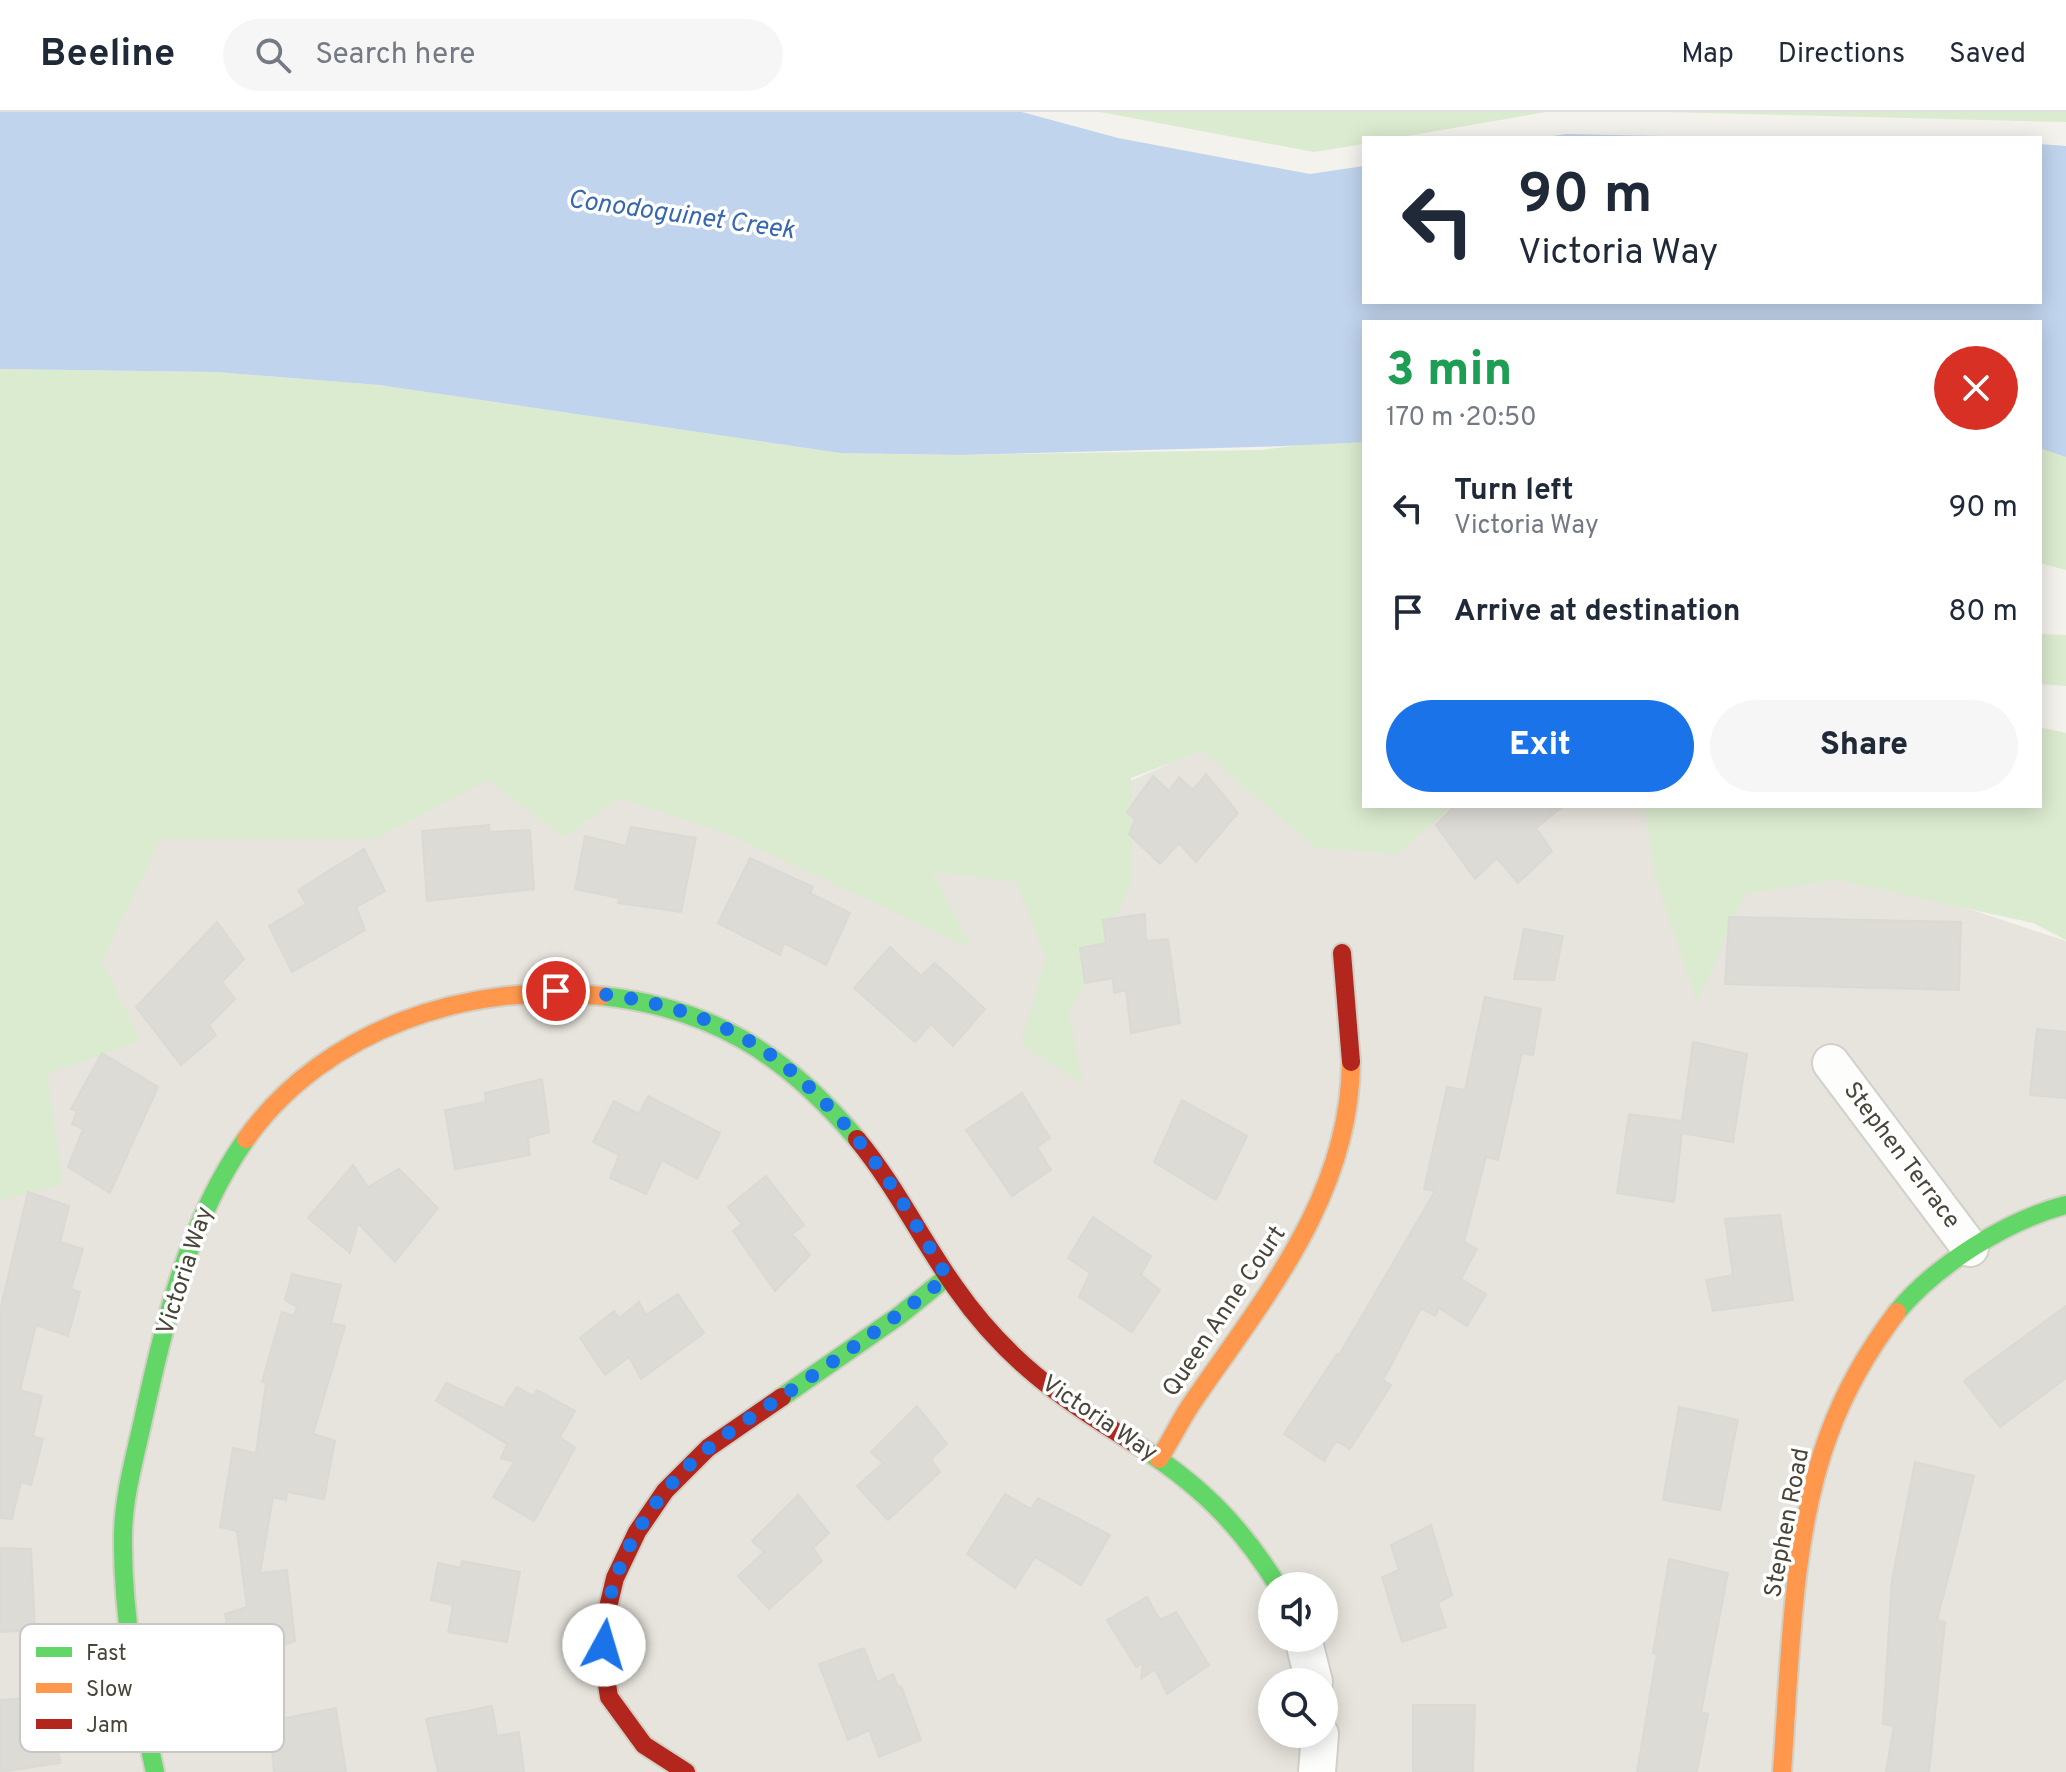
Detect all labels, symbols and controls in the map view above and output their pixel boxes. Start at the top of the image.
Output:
search box [223,19,783,91]
text: Beeline [40,31,175,80]
icon: search [251,33,295,77]
text: Search here [315,37,475,74]
text: Map [1681,37,1734,73]
text: Directions [1778,37,1905,73]
text: Saved [1949,37,2026,73]
text: 90 m [1518,162,1653,232]
icon: left [1386,168,1490,272]
water label: Conodoguinet Creek [566,184,797,248]
text: Victoria Way [1518,231,1718,277]
text: 3 min [1386,342,1512,402]
button: close [1934,346,2018,430]
text: 170 m · 20:50 [1386,402,1537,435]
text: Turn left [1454,473,1574,510]
icon: left [1386,486,1430,530]
text: 90 m [1949,490,2018,527]
text: Victoria Way [1454,510,1599,543]
icon: arrive [1386,590,1430,634]
text: Arrive at destination [1454,594,1740,631]
text: 80 m [1948,594,2018,631]
button: Exit [1386,700,1694,792]
button: Share [1710,700,2018,792]
pin [522,957,590,1025]
icon: arrive [534,969,578,1013]
street label: Stephen Terrace [1836,1077,1966,1235]
street label: Victoria Way [151,1203,221,1339]
street label: Queen Anne Court [1157,1221,1293,1403]
street label: Victoria Way [1035,1369,1163,1469]
street label: Stephen Road [1759,1446,1817,1600]
map controls [1258,1572,1338,1748]
button: sound [1258,1572,1338,1652]
position arrow [562,1603,646,1687]
legend [20,1624,284,1752]
text: Fast [86,1641,127,1668]
button: search [1258,1668,1338,1748]
text: Slow [86,1677,133,1704]
text: Jam [86,1713,129,1740]

